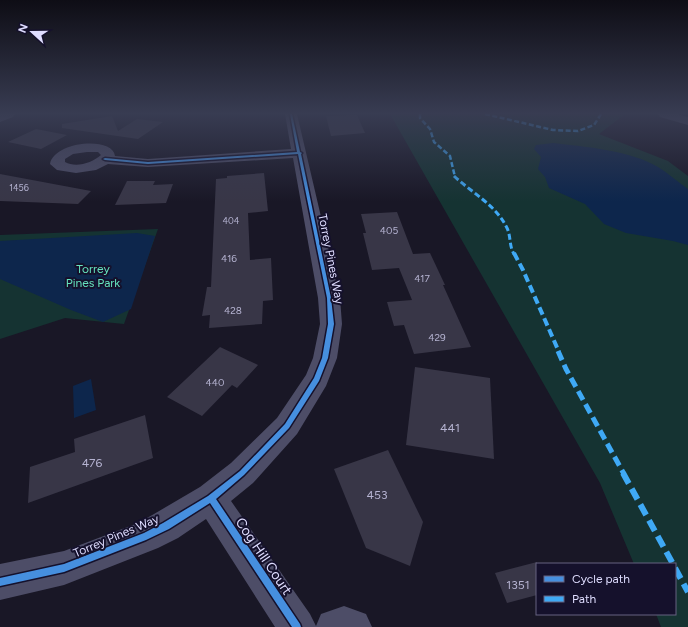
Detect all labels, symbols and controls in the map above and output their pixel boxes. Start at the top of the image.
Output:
north arrow [12,12,52,52]
text: N [16,22,31,35]
house number: 1456 [9,182,29,193]
street label: Torrey Pines Way [315,213,347,306]
house number: 404 [223,215,240,226]
house number: 405 [380,224,398,237]
house number: 416 [221,252,237,265]
park label: Torrey Pines Park [66,262,120,290]
house number: 417 [414,272,430,285]
house number: 428 [224,304,242,317]
house number: 429 [428,331,446,344]
house number: 440 [206,376,224,389]
house number: 441 [440,421,460,435]
house number: 476 [82,456,103,470]
house number: 453 [367,488,387,502]
street label: Torrey Pines Way [71,511,161,560]
street label: Cog Hill Court [232,514,296,598]
legend [536,563,676,615]
text: Cycle path [572,572,630,586]
house number: 1351 [506,578,530,592]
text: Path [572,592,596,606]

